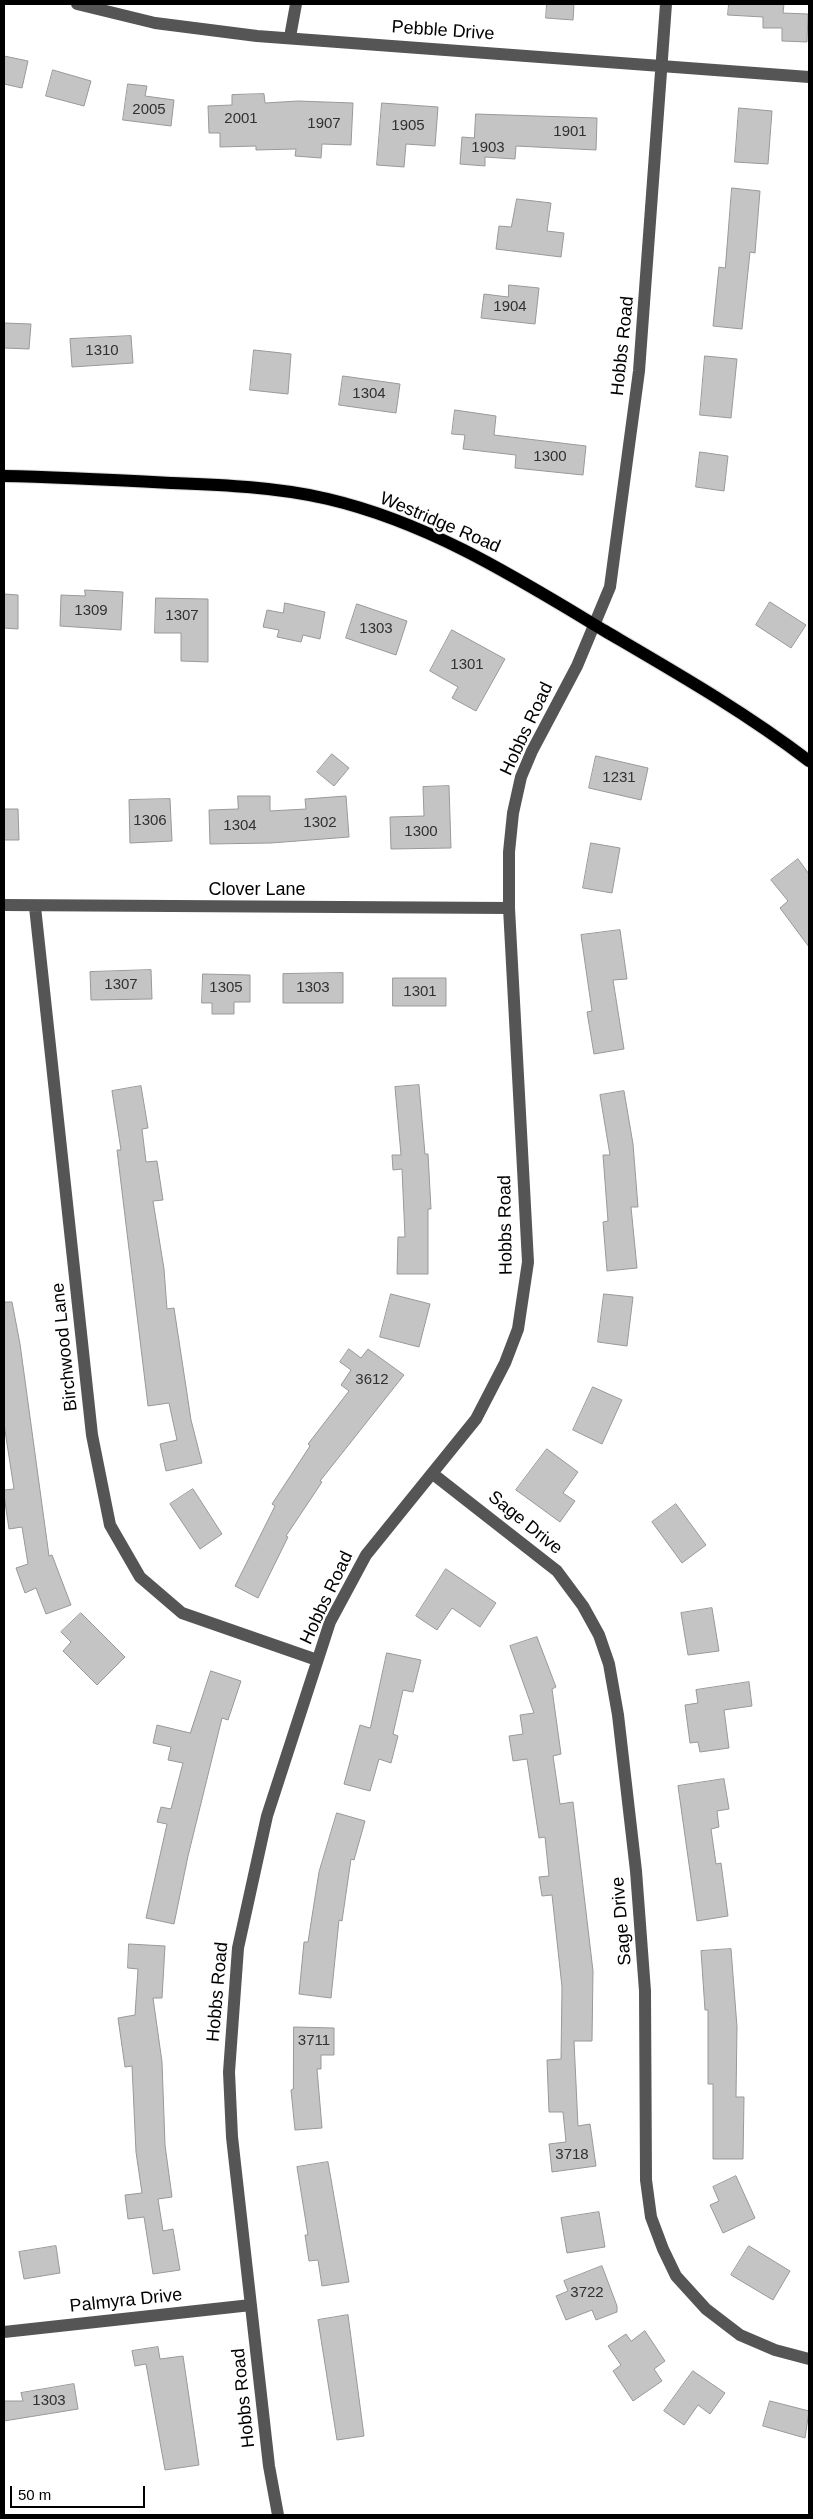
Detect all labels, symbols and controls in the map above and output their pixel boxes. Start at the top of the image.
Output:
street label: Pebble Drive [391,17,495,45]
house number: 2005 [132,101,166,119]
house number: 2001 [224,110,258,128]
house number: 1907 [307,115,341,133]
house number: 1905 [391,117,425,135]
house number: 1901 [553,123,587,141]
house number: 1903 [471,139,505,157]
street label: Hobbs Road [607,295,639,397]
house number: 1904 [493,298,527,316]
house number: 1310 [85,342,119,360]
house number: 1304 [352,385,386,403]
house number: 1300 [533,448,567,466]
street label: Westridge Road [377,488,503,558]
house number: 1309 [74,602,108,620]
house number: 1307 [165,607,199,625]
house number: 1303 [359,620,393,638]
house number: 1301 [450,656,484,674]
street label: Hobbs Road [496,679,558,779]
house number: 1231 [602,769,636,787]
house number: 1306 [133,812,167,830]
house number: 1302 [303,814,337,832]
house number: 1304 [223,817,257,835]
house number: 1300 [404,823,438,841]
street label: Clover Lane [208,879,306,901]
house number: 1307 [104,976,138,994]
house number: 1305 [209,979,243,997]
house number: 1303 [296,979,330,997]
house number: 1301 [403,983,437,1001]
street label: Hobbs Road [494,1175,518,1275]
street label: Birchwood Lane [48,1282,82,1412]
house number: 3612 [355,1371,389,1389]
street label: Sage Drive [484,1487,566,1559]
street label: Hobbs Road [296,1548,358,1648]
street label: Sage Drive [607,1876,637,1966]
street label: Hobbs Road [203,1941,233,2043]
house number: 3711 [298,2032,330,2050]
house number: 3718 [555,2146,589,2164]
street label: Palmyra Drive [69,2284,183,2318]
house number: 3722 [570,2284,604,2302]
street label: Hobbs Road [228,2347,260,2449]
house number: 1303 [32,2392,66,2410]
scale bar [12,2476,148,2508]
text: 50 m [18,2486,51,2503]

